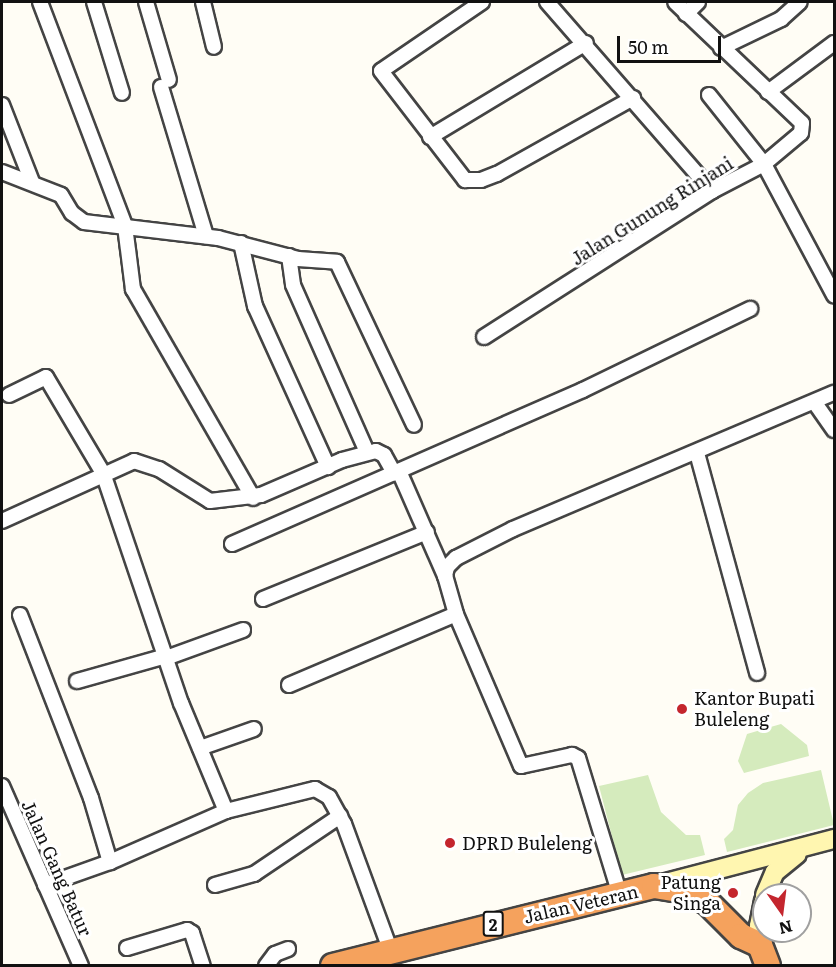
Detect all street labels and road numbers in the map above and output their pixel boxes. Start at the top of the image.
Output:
street label: Jalan Gunung Rinjani [567,152,737,270]
street label: Jalan Gang Batur [17,797,97,939]
street label: Jalan Veteran [522,880,640,928]
road number: 2 [482,911,504,937]

